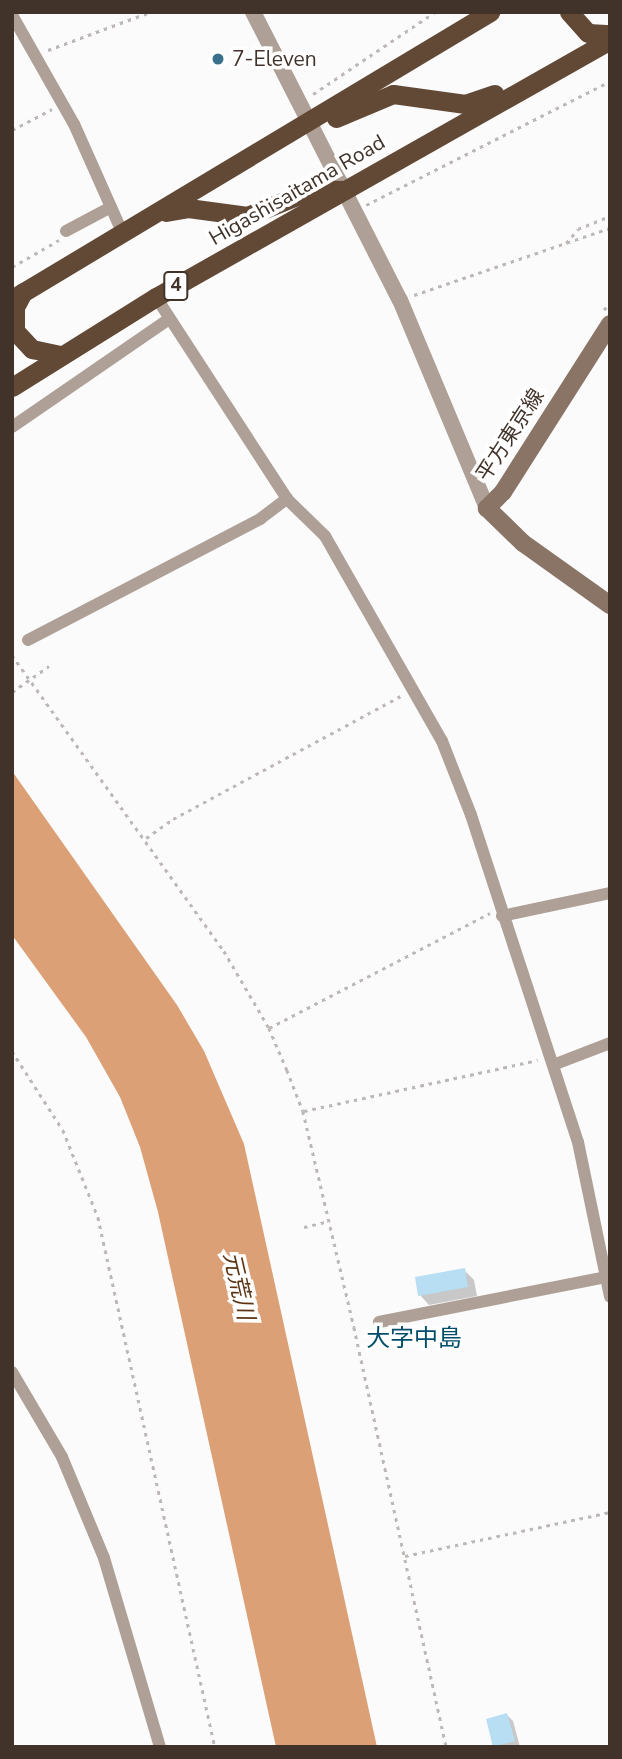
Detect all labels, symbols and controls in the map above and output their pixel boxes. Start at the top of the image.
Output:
place label: 7-Eleven [232,46,317,72]
marker: 7-Eleven [210,51,226,67]
street label: Higashisaitama Road [204,129,390,251]
road number: 4 [162,270,190,302]
street label: 平方東京線 [471,384,549,486]
water label: 元荒川 [217,1249,259,1323]
district label: 大字中島 [366,1325,462,1353]

